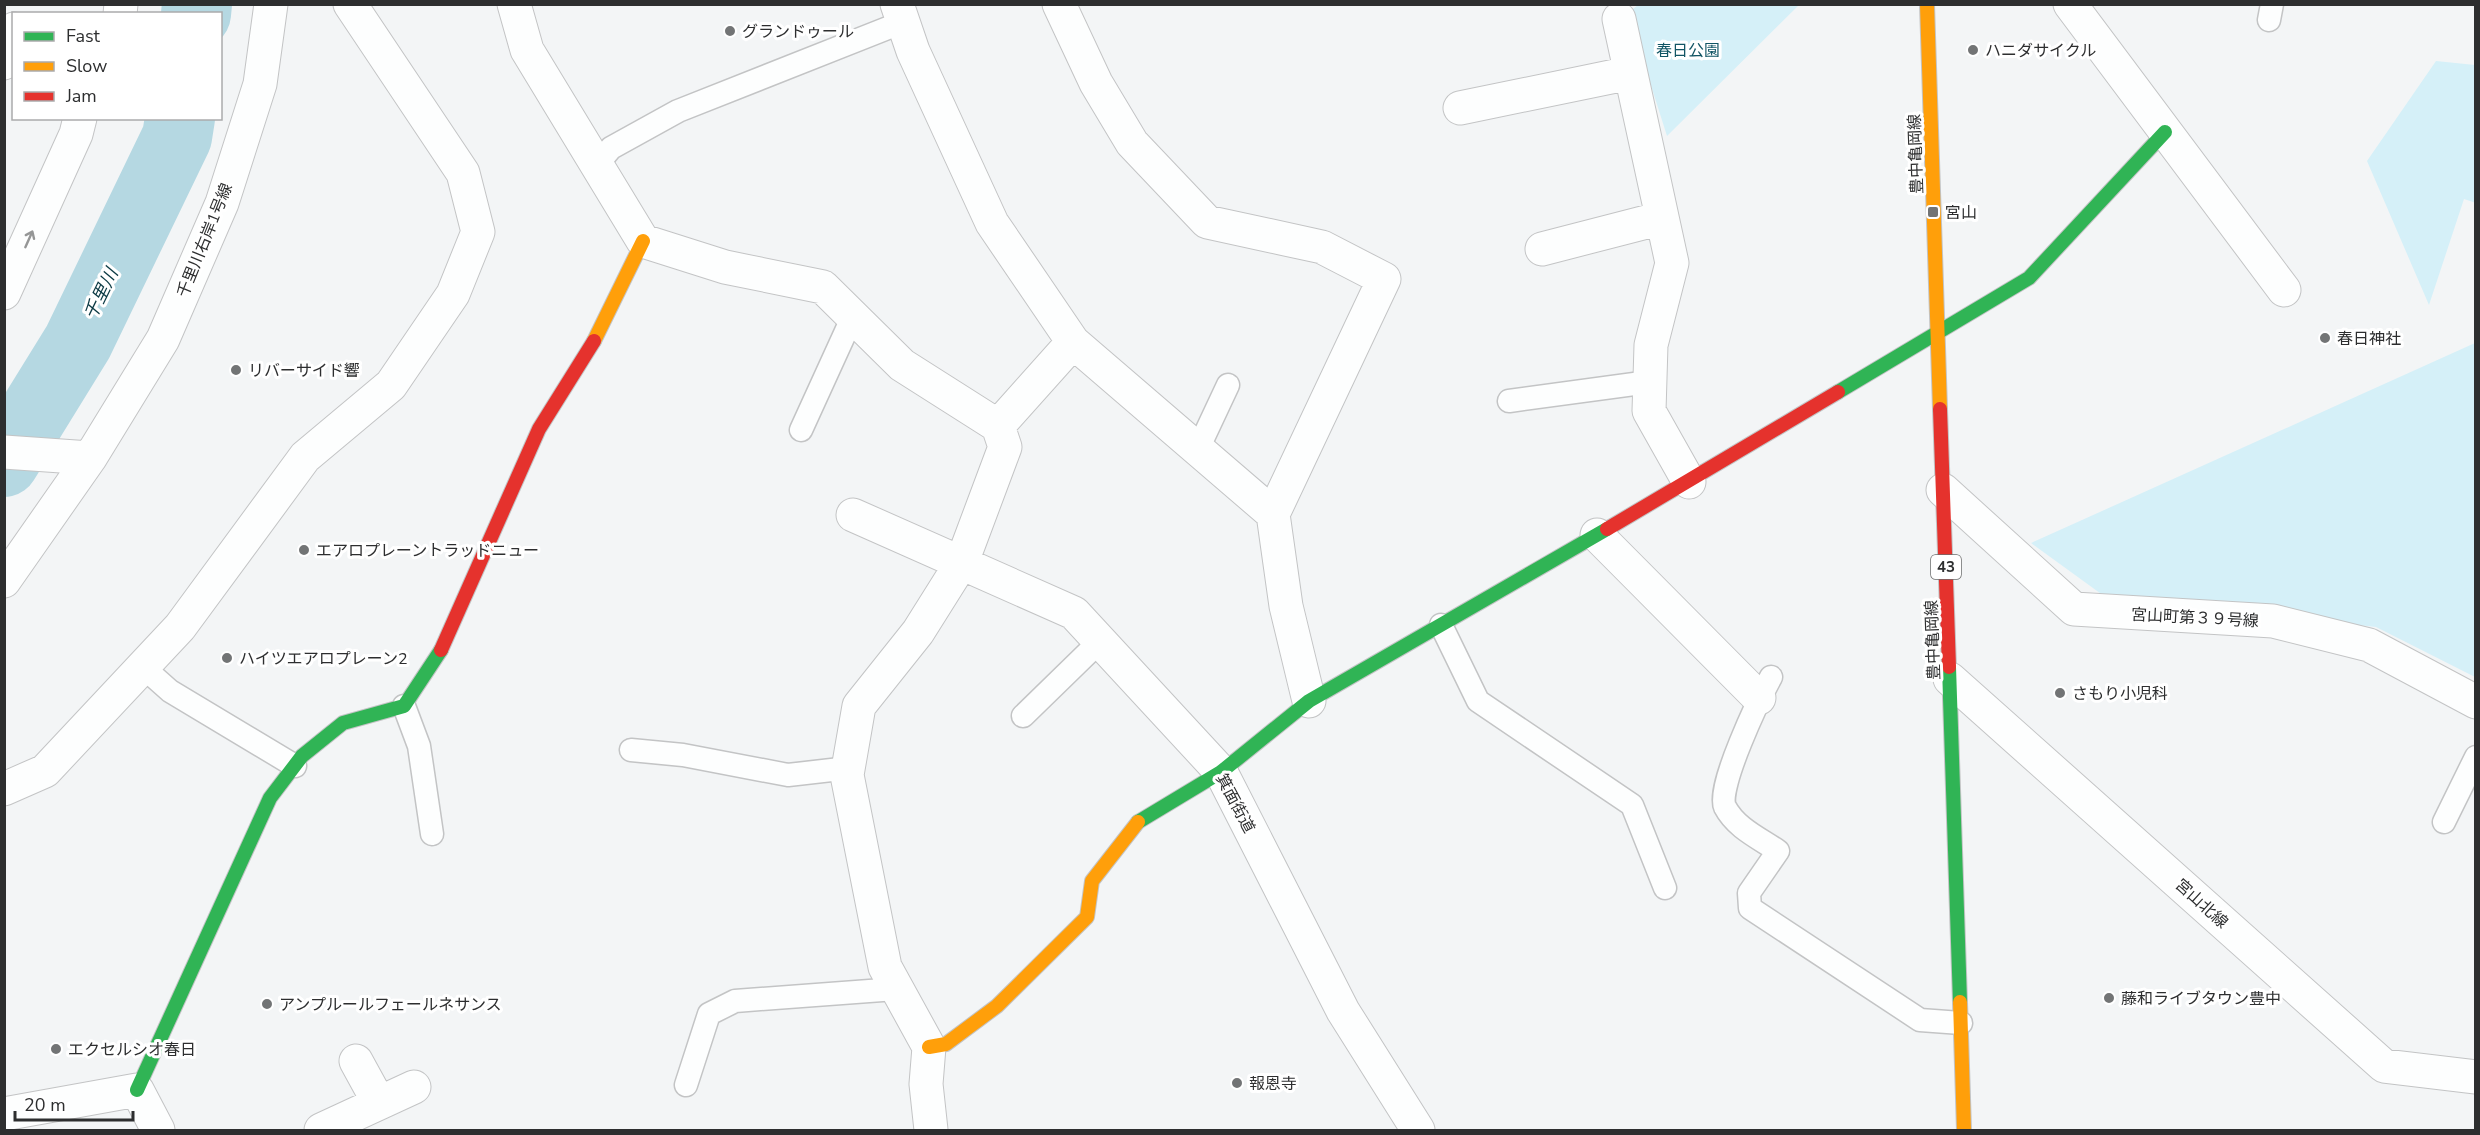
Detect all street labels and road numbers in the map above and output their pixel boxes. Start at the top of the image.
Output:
street label: 豊中亀岡線 [1904,114,1928,194]
street label: 千里川右岸1号線 [172,180,238,301]
road number: 43 [1931,555,1961,579]
street label: 豊中亀岡線 [1921,600,1945,680]
street label: 宮山町第３９号線 [2130,604,2259,632]
street label: 箕面街道 [1210,770,1260,837]
street label: 宮山北線 [2170,874,2232,933]

